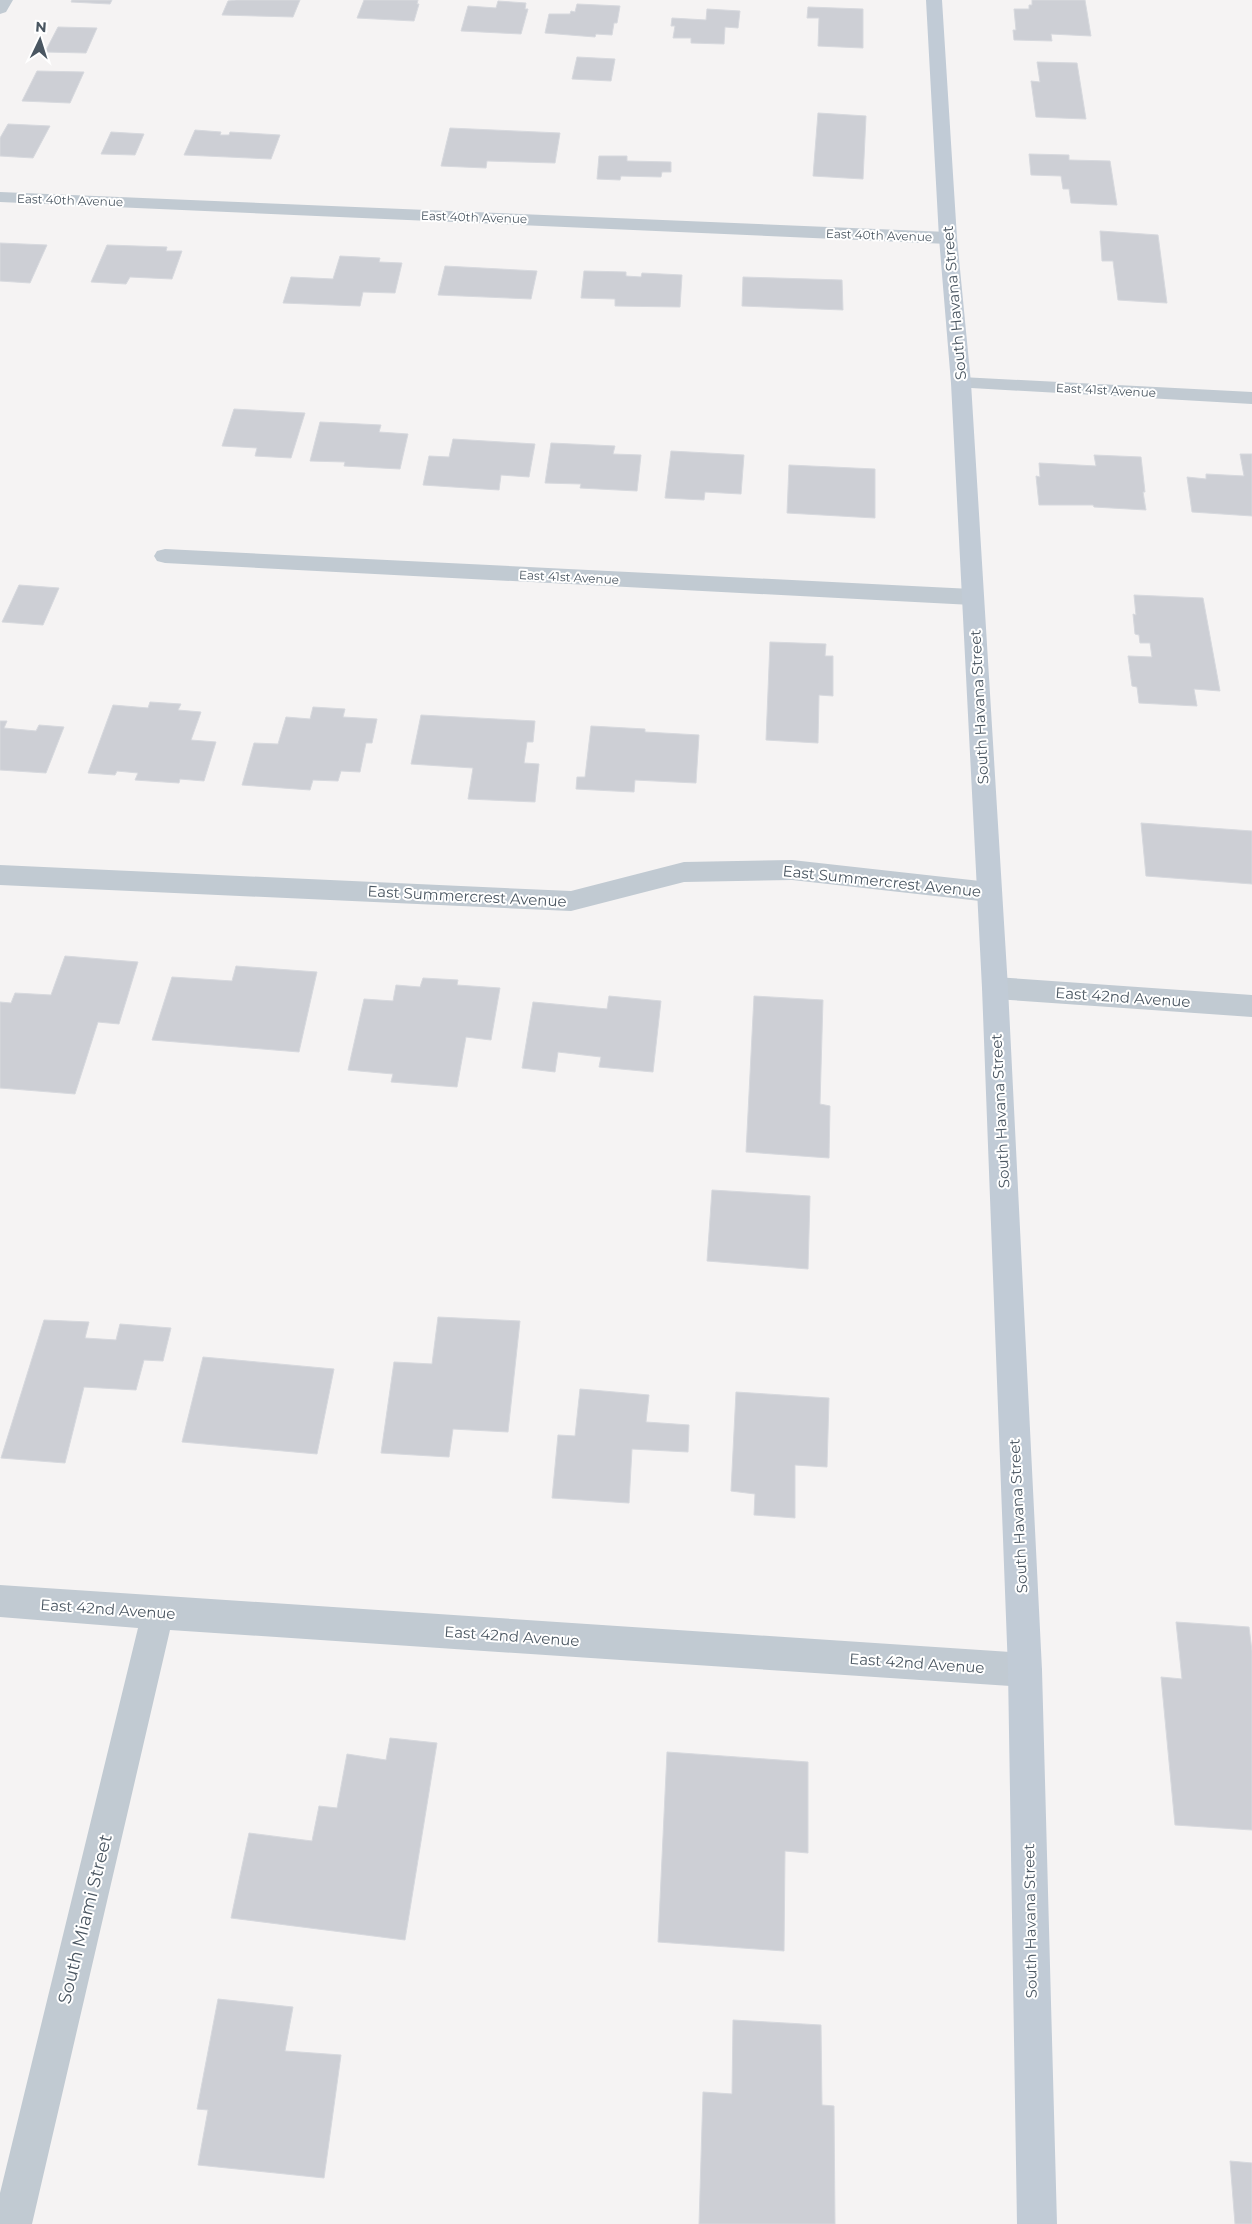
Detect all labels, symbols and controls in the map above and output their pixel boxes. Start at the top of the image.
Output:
north arrow [15,15,65,65]
text: N [35,18,47,36]
street label: East 40th Avenue [17,191,123,209]
street label: East 40th Avenue [421,208,527,226]
street label: South Havana Street [938,225,970,381]
street label: East 40th Avenue [826,226,932,244]
street label: East 41st Avenue [1056,380,1156,400]
street label: East 41st Avenue [519,567,619,587]
street label: South Havana Street [965,629,993,785]
street label: East Summercrest Avenue [782,861,982,901]
street label: East Summercrest Avenue [367,881,567,911]
street label: East 42nd Avenue [1055,983,1191,1011]
street label: South Havana Street [986,1033,1014,1189]
street label: South Havana Street [1004,1438,1032,1594]
street label: East 42nd Avenue [40,1595,176,1623]
street label: East 42nd Avenue [444,1622,580,1650]
street label: East 42nd Avenue [849,1649,985,1677]
street label: South Miami Street [53,1832,117,2006]
street label: South Havana Street [1019,1843,1041,1999]

